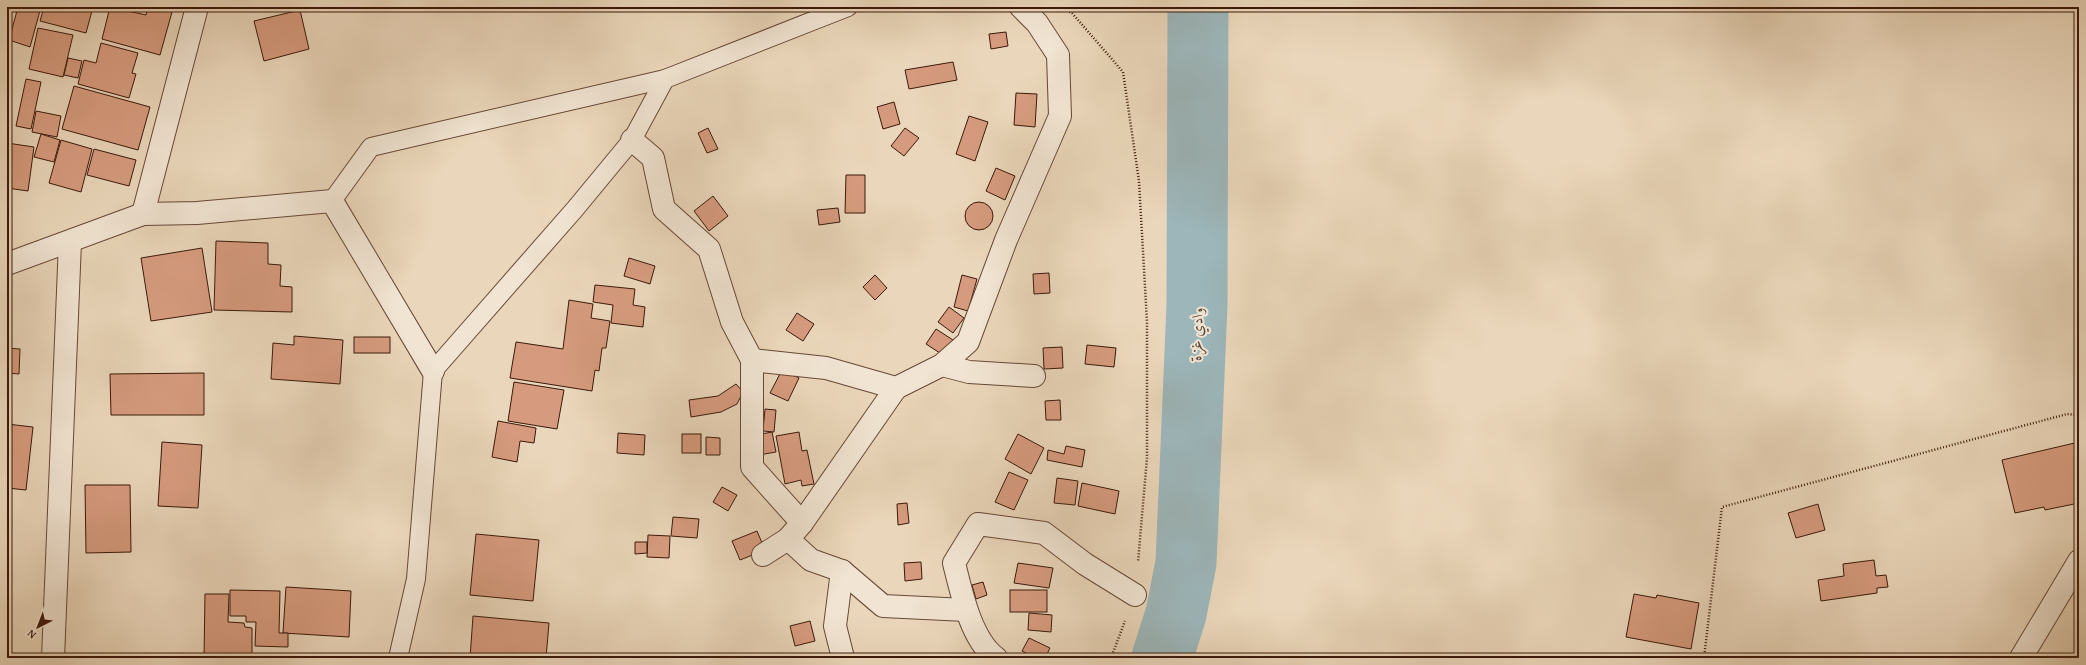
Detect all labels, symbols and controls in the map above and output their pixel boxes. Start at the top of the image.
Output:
water label: وادي غزة [1183,307,1210,362]
north arrow [18,607,58,647]
text: N [23,626,39,643]

